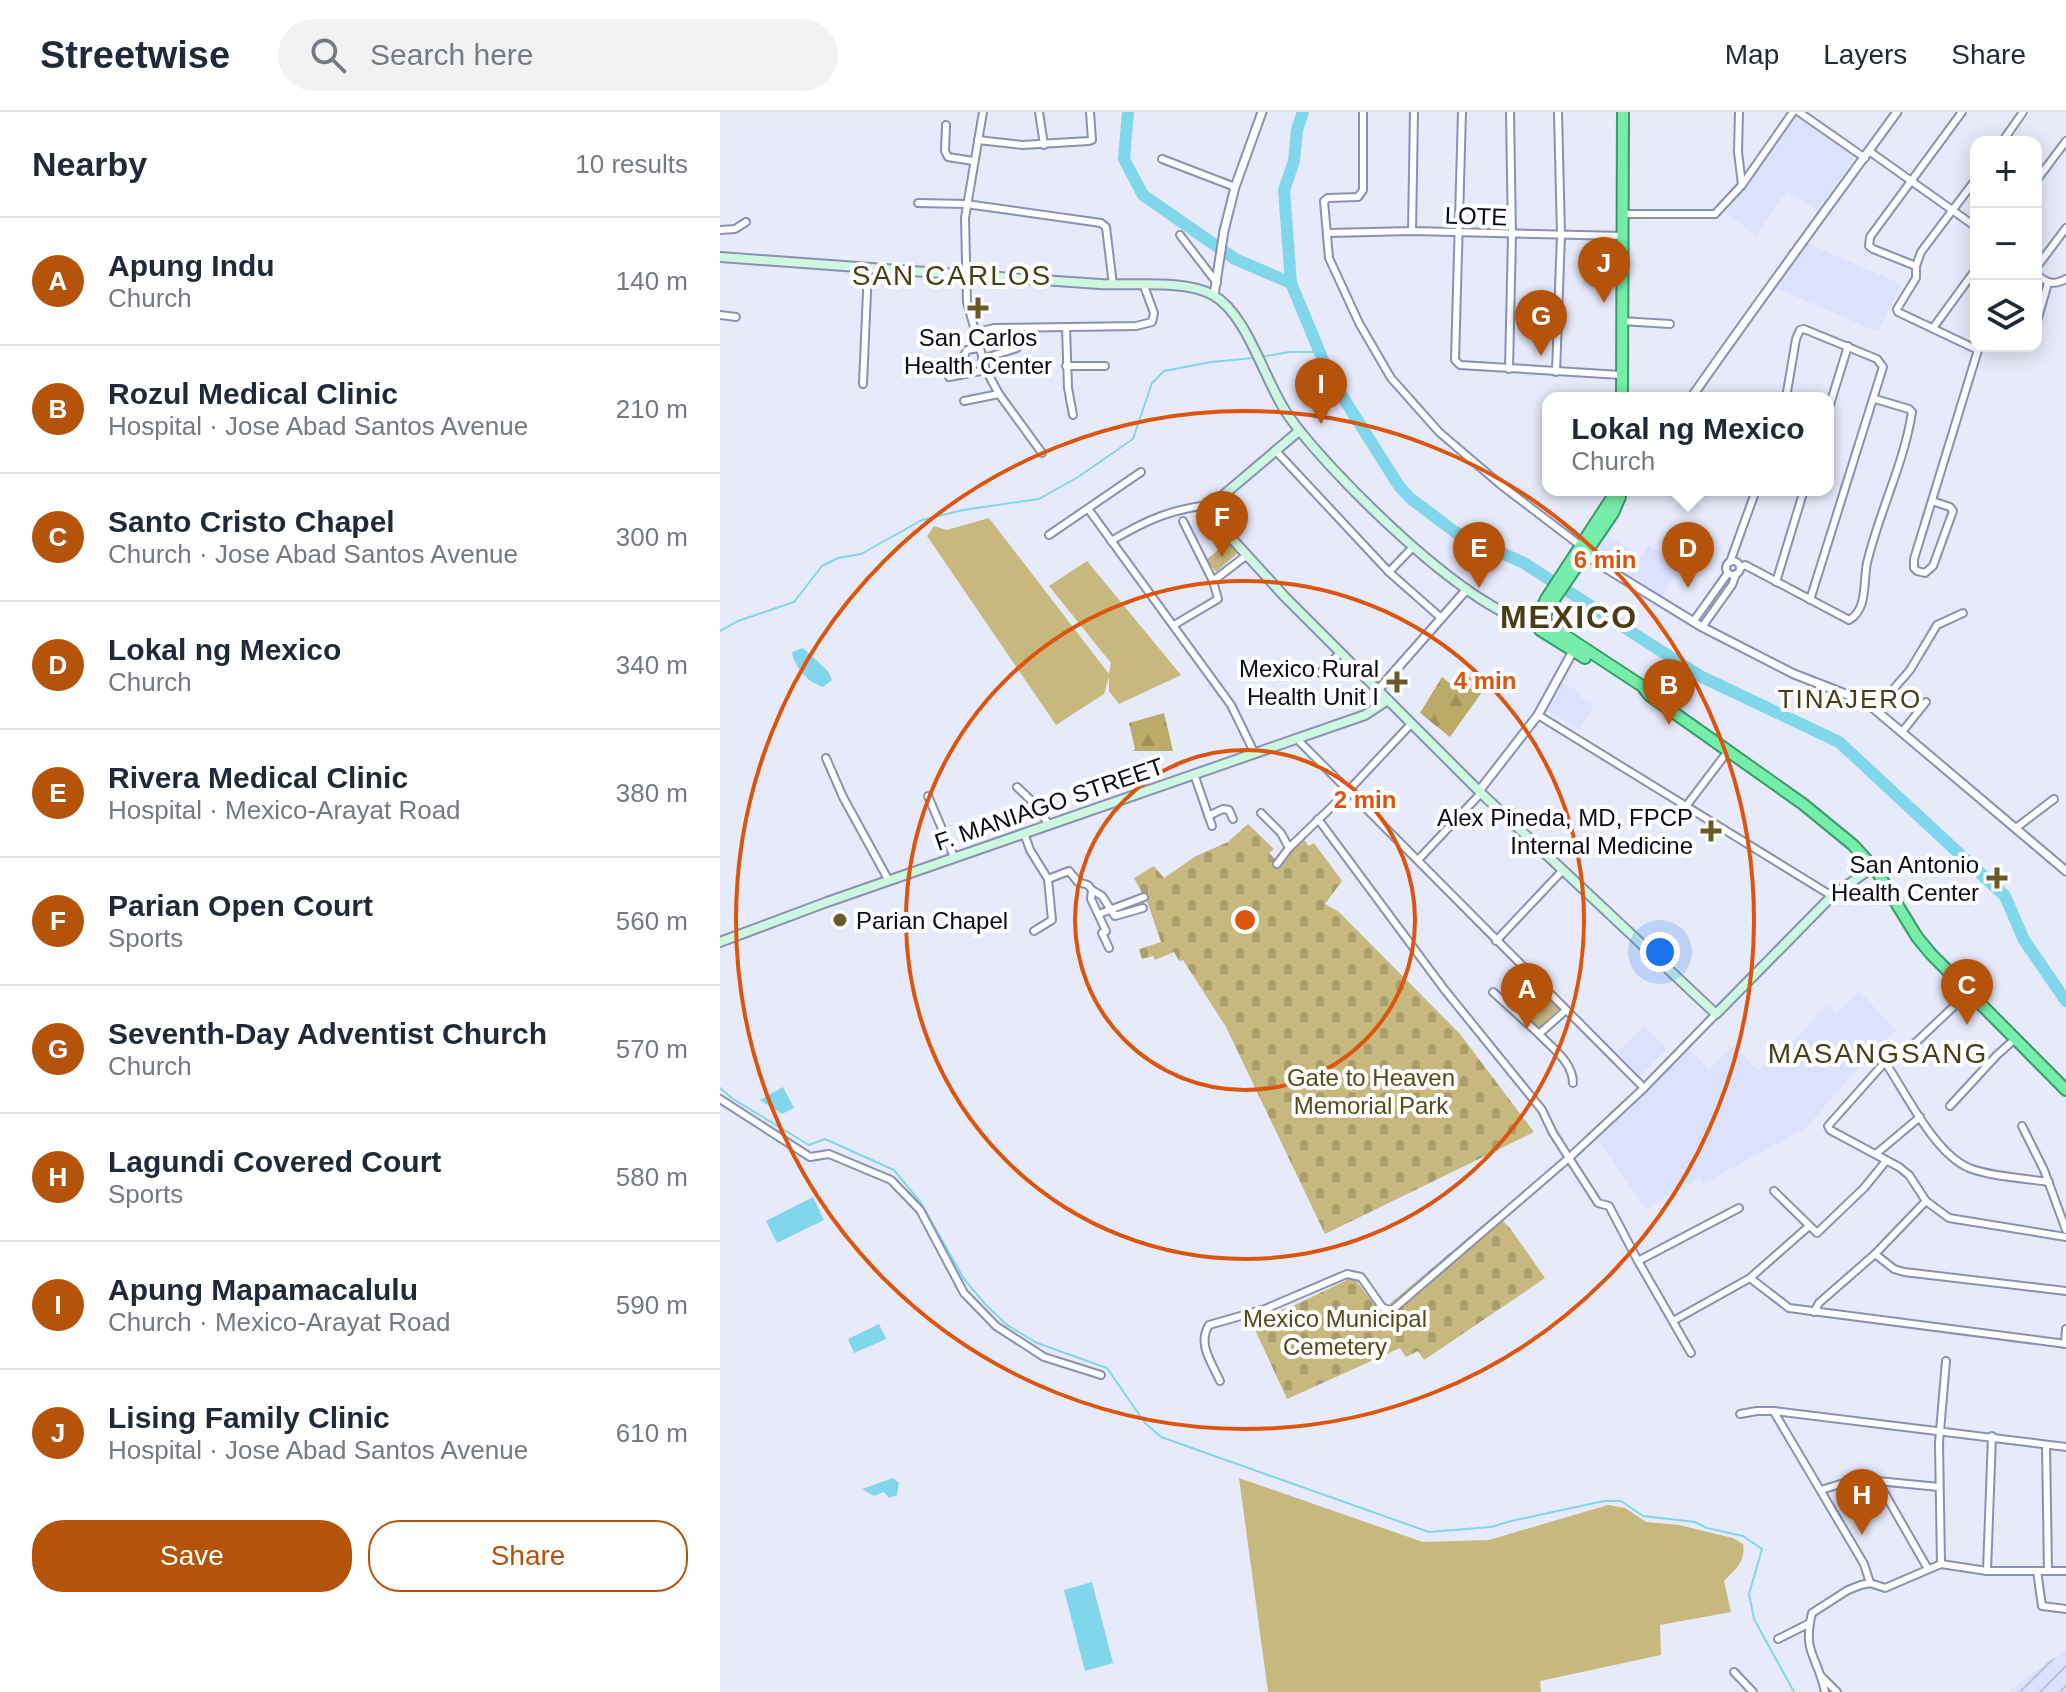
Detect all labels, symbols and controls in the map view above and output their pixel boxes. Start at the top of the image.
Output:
search box [278,19,838,91]
icon: search [306,33,350,77]
text: Streetwise [40,34,230,76]
text: Search here [370,38,534,71]
text: Map [1725,39,1779,70]
text: Layers [1823,39,1907,70]
text: Share [1951,39,2026,70]
map controls [1970,136,2042,352]
button: + [1970,136,2042,208]
text: Nearby [32,145,147,183]
text: 10 results [575,149,688,179]
street label: LOTE [1444,201,1508,231]
button: − [1970,208,2042,280]
pin: J [1578,237,1630,303]
text: Apung Indu [108,249,275,282]
district label: SAN CARLOS [852,260,1052,291]
text: A [49,266,67,296]
text: 140 m [616,266,688,296]
button: layers [1970,280,2042,352]
text: Church [108,283,192,313]
pin: G [1515,290,1567,356]
marker: San Carlos Health Center [967,297,989,319]
place label: San Carlos Health Center [904,324,1052,379]
pin: I [1295,358,1347,424]
text: Rozul Medical Clinic [108,377,398,410]
popup [1542,392,1834,496]
text: B [49,394,67,424]
text: 210 m [616,394,688,424]
text: Hospital · Jose Abad Santos Avenue [108,411,528,441]
text: Lokal ng Mexico [1571,412,1805,445]
text: Church [1571,446,1655,476]
pin: F [1196,491,1248,557]
text: Santo Cristo Chapel [108,505,395,538]
text: C [49,522,67,552]
text: 300 m [616,522,688,552]
pin: E [1453,522,1505,588]
pin: D [1662,522,1714,588]
text: Church · Jose Abad Santos Avenue [108,539,518,569]
text: 6 min [1574,546,1636,573]
district label: MEXICO [1500,599,1638,635]
text: Lokal ng Mexico [108,633,341,666]
text: D [49,650,67,680]
text: 340 m [616,650,688,680]
place label: Mexico Rural Health Unit I [1239,655,1379,710]
pin: B [1643,659,1695,725]
text: Church [108,667,192,697]
text: 4 min [1454,667,1516,694]
marker: Mexico Rural Health Unit I [1386,671,1408,693]
district label: TINAJERO [1778,684,1922,714]
street label: F. MANIAGO STREET [931,752,1167,856]
text: Rivera Medical Clinic [108,761,408,794]
text: E [49,778,67,808]
text: 380 m [616,778,688,808]
text: 2 min [1334,786,1396,813]
text: Hospital · Mexico-Arayat Road [108,795,461,825]
place label: Alex Pineda, MD, FPCP Internal Medicine [1437,804,1693,859]
marker: Alex Pineda, MD, FPCP Internal Medicine [1700,820,1722,842]
place label: San Antonio Health Center [1831,851,1979,906]
marker: San Antonio Health Center [1986,867,2008,889]
text: Parian Open Court [108,889,373,922]
text: F [50,906,66,936]
text: 560 m [616,906,688,936]
centre of rings [1231,906,1259,934]
place label: Parian Chapel [856,907,1008,934]
marker: Parian Chapel [831,911,849,929]
text: Sports [108,923,183,953]
your location [1640,932,1680,972]
pin: C [1941,959,1993,1025]
pin: A [1501,963,1553,1029]
text: Seventh-Day Adventist Church [108,1017,547,1050]
text: G [48,1034,68,1064]
text: 570 m [616,1034,688,1064]
district label: MASANGSANG [1768,1038,1988,1069]
text: Church [108,1051,192,1081]
park label: Gate to Heaven Memorial Park [1287,1064,1455,1119]
text: Lagundi Covered Court [108,1145,441,1178]
text: H [49,1162,67,1192]
text: 580 m [616,1162,688,1192]
text: Sports [108,1179,183,1209]
text: Apung Mapamacalulu [108,1273,418,1306]
text: I [54,1290,62,1320]
text: 590 m [616,1290,688,1320]
park label: Mexico Municipal Cemetery [1243,1305,1427,1360]
text: Church · Mexico-Arayat Road [108,1307,450,1337]
text: Lising Family Clinic [108,1401,390,1434]
text: J [51,1418,65,1448]
text: 610 m [616,1418,688,1448]
text: Hospital · Jose Abad Santos Avenue [108,1435,528,1465]
pin: H [1836,1469,1888,1535]
button: Save [32,1520,352,1592]
button: Share [368,1520,688,1592]

